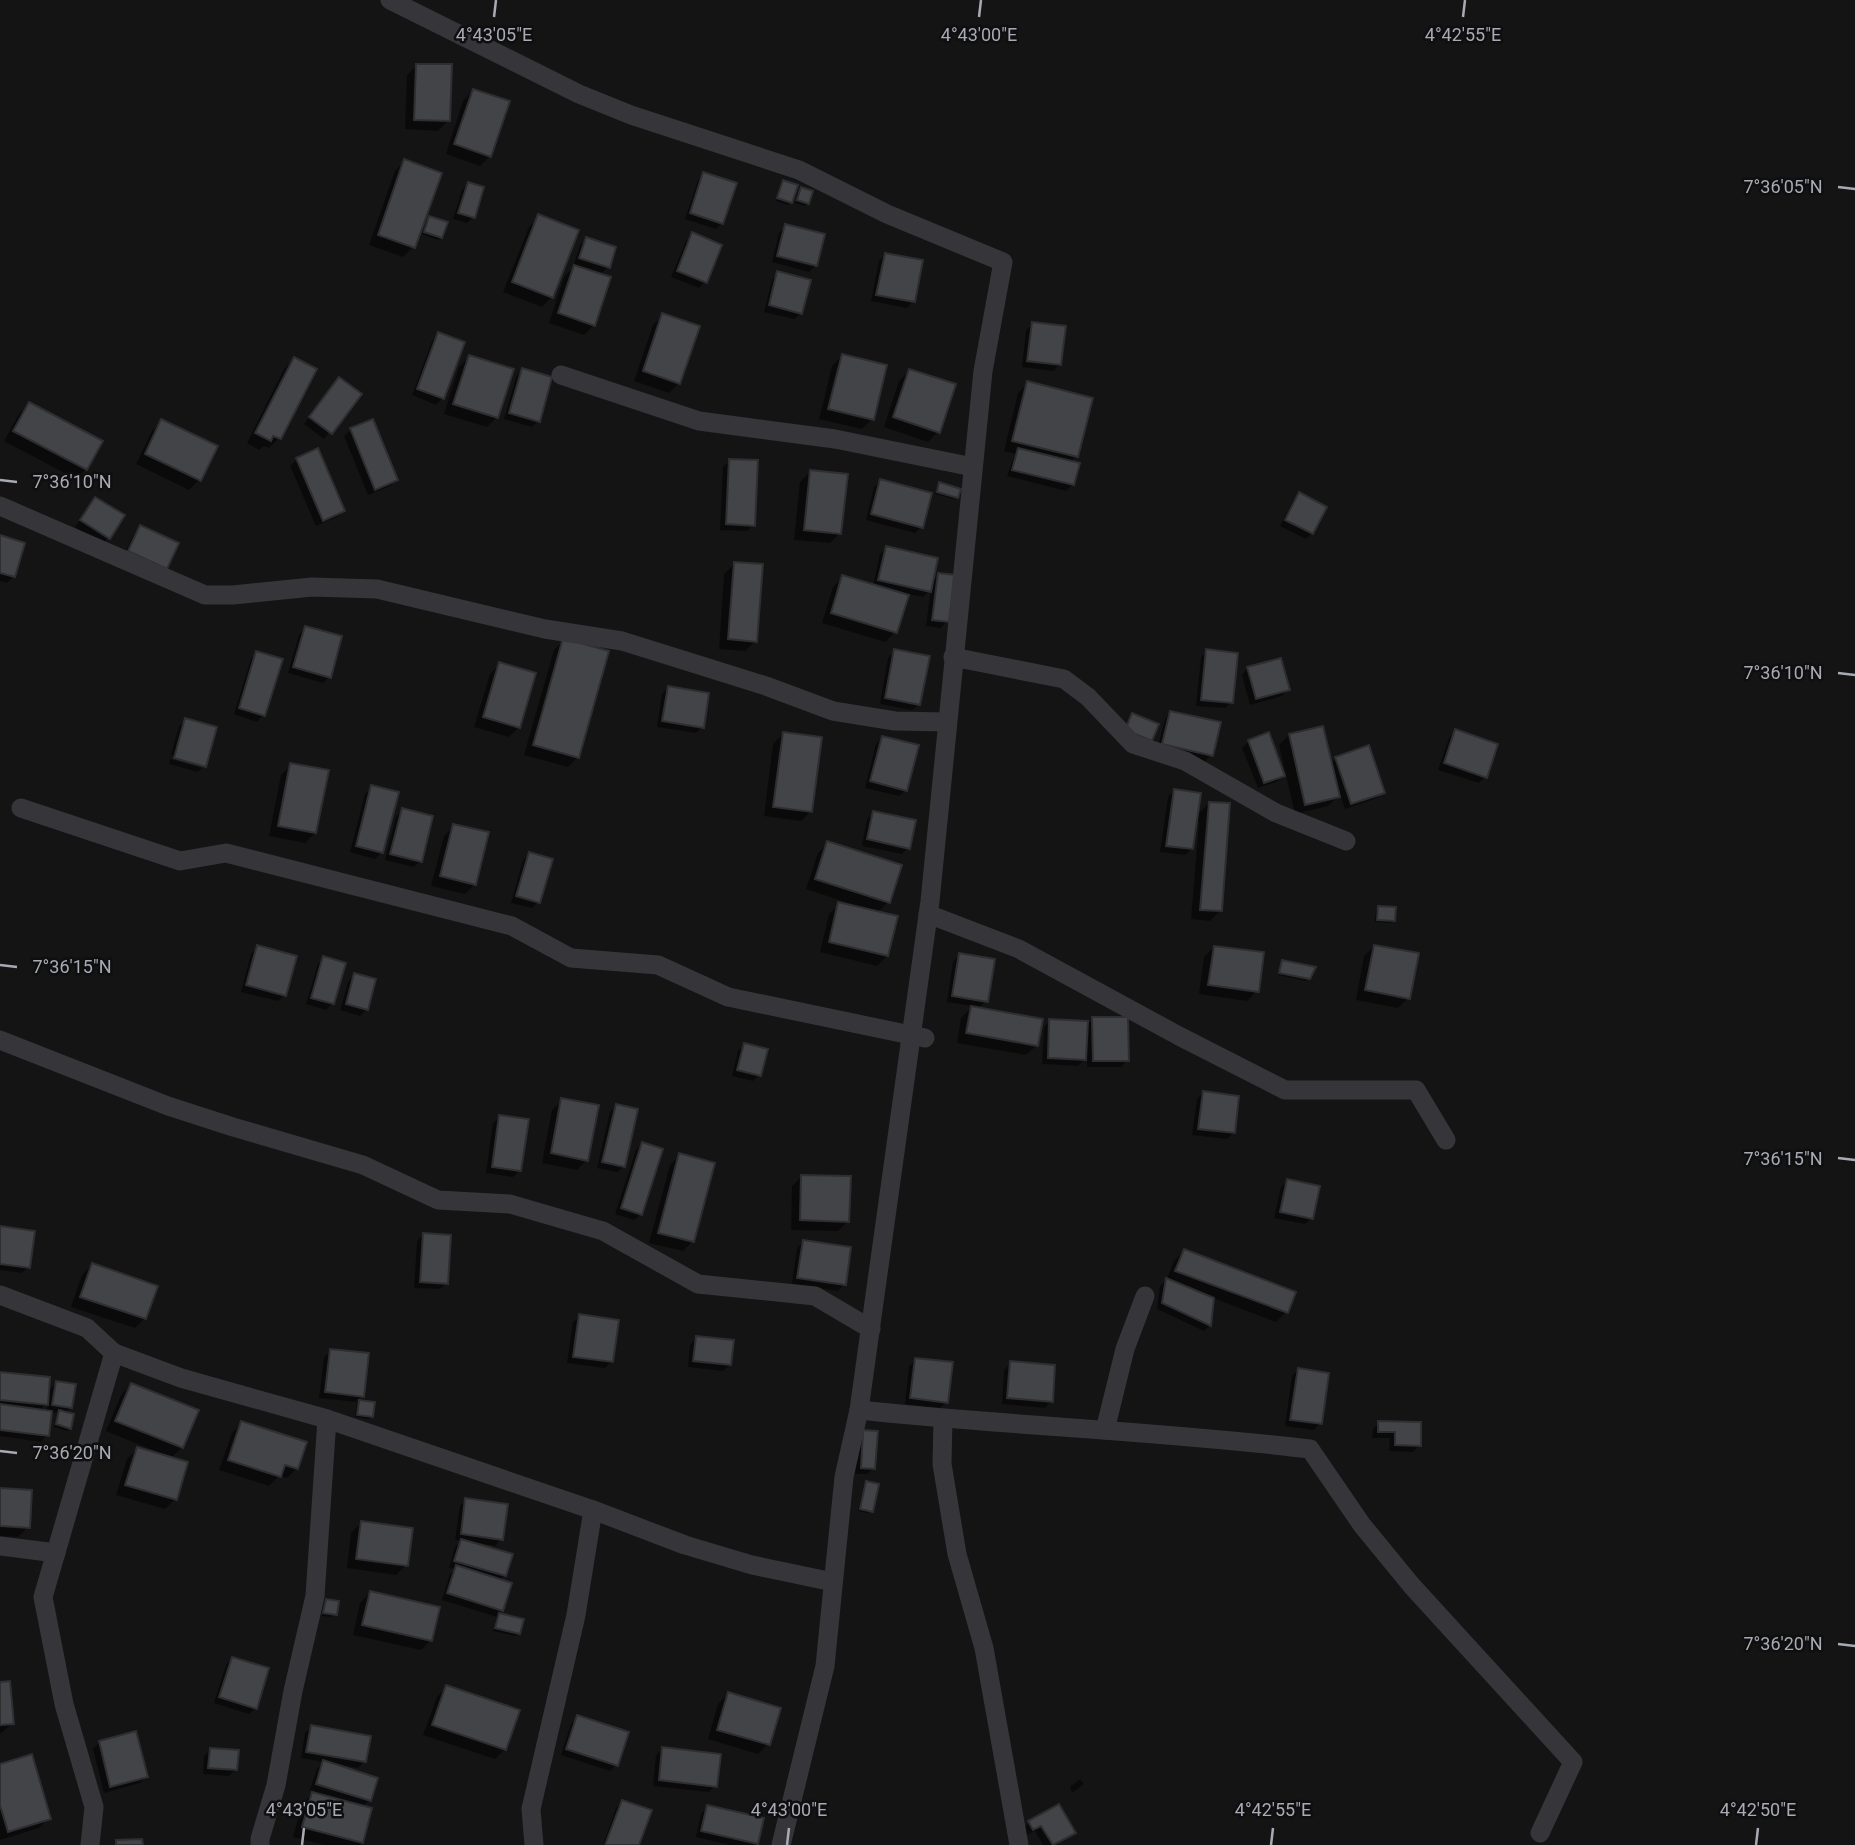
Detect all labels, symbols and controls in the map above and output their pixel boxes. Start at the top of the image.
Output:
text: 4°43'05"E [456,24,532,45]
text: 4°43'00"E [941,24,1017,45]
text: 4°42'55"E [1425,24,1501,45]
text: 7°36'05"N [1743,176,1823,197]
text: 7°36'10"N [32,471,112,492]
text: 7°36'10"N [1743,662,1823,683]
text: 7°36'15"N [32,956,112,977]
text: 7°36'15"N [1743,1148,1823,1169]
text: 7°36'20"N [32,1442,112,1463]
text: 7°36'20"N [1743,1633,1823,1654]
text: 4°43'05"E [266,1799,342,1820]
text: 4°43'00"E [751,1799,827,1820]
text: 4°42'55"E [1235,1799,1311,1820]
text: 4°42'50"E [1720,1799,1796,1820]

